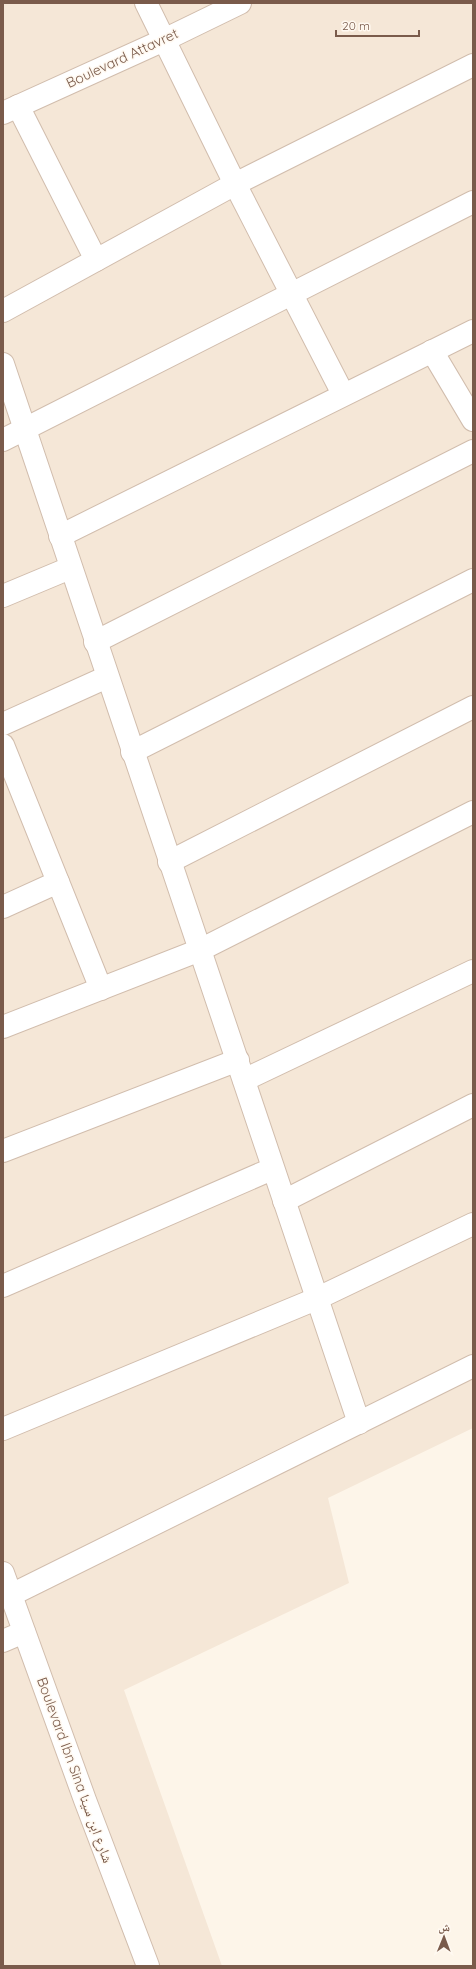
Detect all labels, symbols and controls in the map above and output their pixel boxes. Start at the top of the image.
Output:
scale bar [336,12,419,38]
text: 20 m [342,18,370,33]
street label: Boulevard Attavret [63,24,181,92]
street label: Boulevard Ibn Sina شارع ابن سينا [32,1675,117,1866]
north arrow [424,1917,464,1957]
text: ش [438,1920,450,1935]

